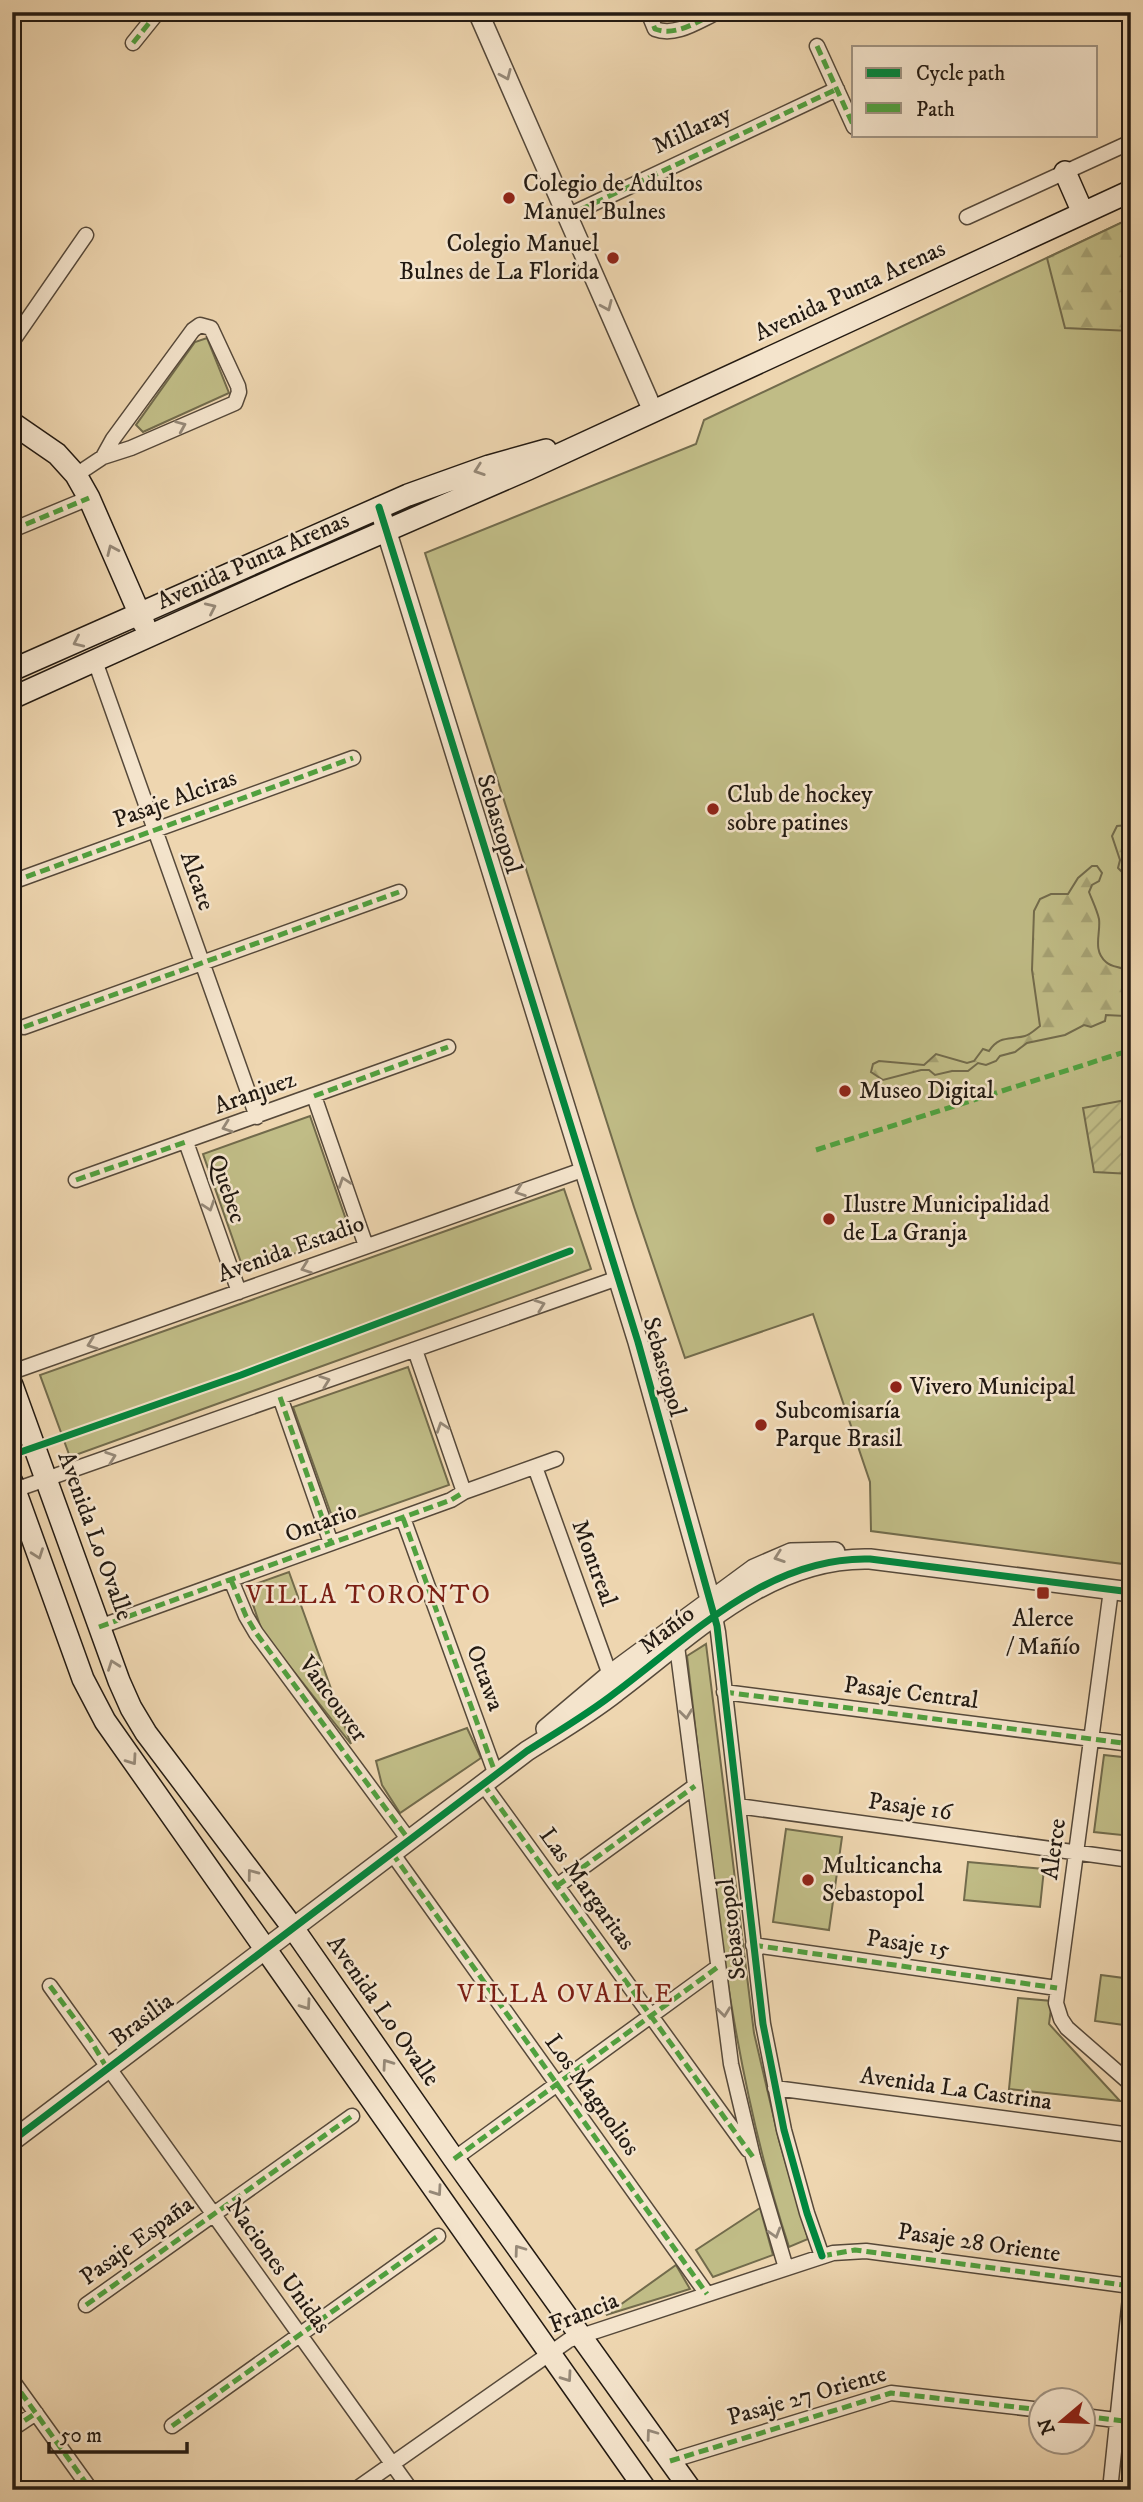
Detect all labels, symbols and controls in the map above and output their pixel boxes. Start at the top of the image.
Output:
legend [852,46,1098,136]
text: Cycle path [916,61,1005,87]
one-way arrow [498,68,512,80]
text: Path [916,97,955,123]
street label: Millaray [648,99,737,161]
place label: Colegio de Adultos Manuel Bulnes [523,169,703,227]
marker: Colegio de Adultos Manuel Bulnes [501,190,517,206]
place label: Colegio Manuel Bulnes de La Florida [399,229,600,287]
street label: Avenida Punta Arenas [750,234,950,348]
marker: Colegio Manuel Bulnes de La Florida [605,250,621,266]
one-way arrow [598,299,612,311]
one-way arrow [174,421,186,435]
one-way arrow [474,462,486,476]
street label: Avenida Punta Arenas [152,505,354,617]
one-way arrow [106,545,120,558]
one-way arrow [203,602,216,616]
one-way arrow [73,633,85,647]
street label: Pasaje Alciras [109,763,241,835]
street label: Sebastopol [470,771,529,878]
place label: Club de hockey sobre patines [727,780,873,838]
marker: Club de hockey sobre patines [705,801,721,817]
street label: Alcate [173,847,221,915]
street label: Aranjuez [210,1064,300,1122]
place label: Museo Digital [859,1076,995,1106]
marker: Museo Digital [837,1083,853,1099]
one-way arrow [221,1119,234,1133]
street label: Quebec [201,1151,253,1227]
one-way arrow [338,1176,352,1188]
one-way arrow [515,1183,527,1197]
place label: Ilustre Municipalidad de La Granja [843,1190,1050,1248]
one-way arrow [201,1200,215,1212]
street label: Avenida Estadio [213,1209,369,1289]
marker: Ilustre Municipalidad de La Granja [821,1211,837,1227]
one-way arrow [301,1260,313,1274]
one-way arrow [533,1299,545,1313]
street label: Sebastopol [635,1314,693,1421]
one-way arrow [86,1336,98,1350]
place label: Vivero Municipal [909,1372,1076,1402]
one-way arrow [319,1375,331,1389]
marker: Vivero Municipal [888,1379,904,1395]
place label: Subcomisaría Parque Brasil [775,1396,903,1454]
marker: Subcomisaría Parque Brasil [753,1417,769,1433]
one-way arrow [436,1422,450,1434]
street label: Avenida Lo Ovalle [51,1447,139,1625]
one-way arrow [104,1451,116,1465]
street label: Ontario [281,1496,361,1550]
street label: Montreal [565,1516,624,1611]
one-way arrow [30,1548,44,1560]
one-way arrow [774,1549,786,1563]
district label: VILLA TORONTO [245,1579,492,1612]
marker: Alerce / Mañío [1035,1585,1051,1601]
street label: Mañío [633,1599,701,1661]
place label: Alerce / Mañío [1006,1604,1080,1662]
street label: Ottawa [459,1641,511,1716]
street label: Vancouver [291,1649,374,1748]
one-way arrow [107,1660,121,1672]
street label: Pasaje Central [842,1670,981,1716]
one-way arrow [678,1708,693,1719]
one-way arrow [124,1752,136,1765]
street label: Pasaje 16 [866,1786,955,1828]
street label: Alerce [1035,1816,1073,1882]
street label: Las Margaritas [532,1822,642,1956]
place label: Multicancha Sebastopol [822,1851,943,1909]
one-way arrow [248,1869,261,1881]
marker: Multicancha Sebastopol [800,1872,816,1888]
street label: Sebastopol [711,1876,753,1982]
street label: Pasaje 15 [864,1923,952,1965]
street label: Avenida Lo Ovalle [320,1930,446,2092]
district label: VILLA OVALLE [456,1978,675,2011]
street label: Brasilia [104,1986,180,2054]
one-way arrow [298,1997,310,2010]
one-way arrow [716,2006,731,2018]
street label: Los Magnolios [538,2028,646,2162]
one-way arrow [383,2059,395,2072]
street label: Avenida La Castrina [858,2061,1055,2117]
one-way arrow [429,2183,441,2196]
street label: Pasaje España [74,2189,200,2292]
street label: Naciones Unidas [219,2192,337,2340]
street label: Pasaje 28 Oriente [896,2217,1062,2269]
one-way arrow [767,2227,782,2239]
one-way arrow [514,2245,527,2257]
street label: Francia [545,2285,624,2340]
street label: Pasaje 27 Oriente [724,2359,890,2433]
one-way arrow [559,2369,571,2382]
north arrow [1028,2386,1098,2456]
scale bar [49,2411,187,2455]
text: N [1034,2415,1061,2437]
text: 50 m [60,2423,102,2449]
one-way arrow [647,2429,659,2442]

